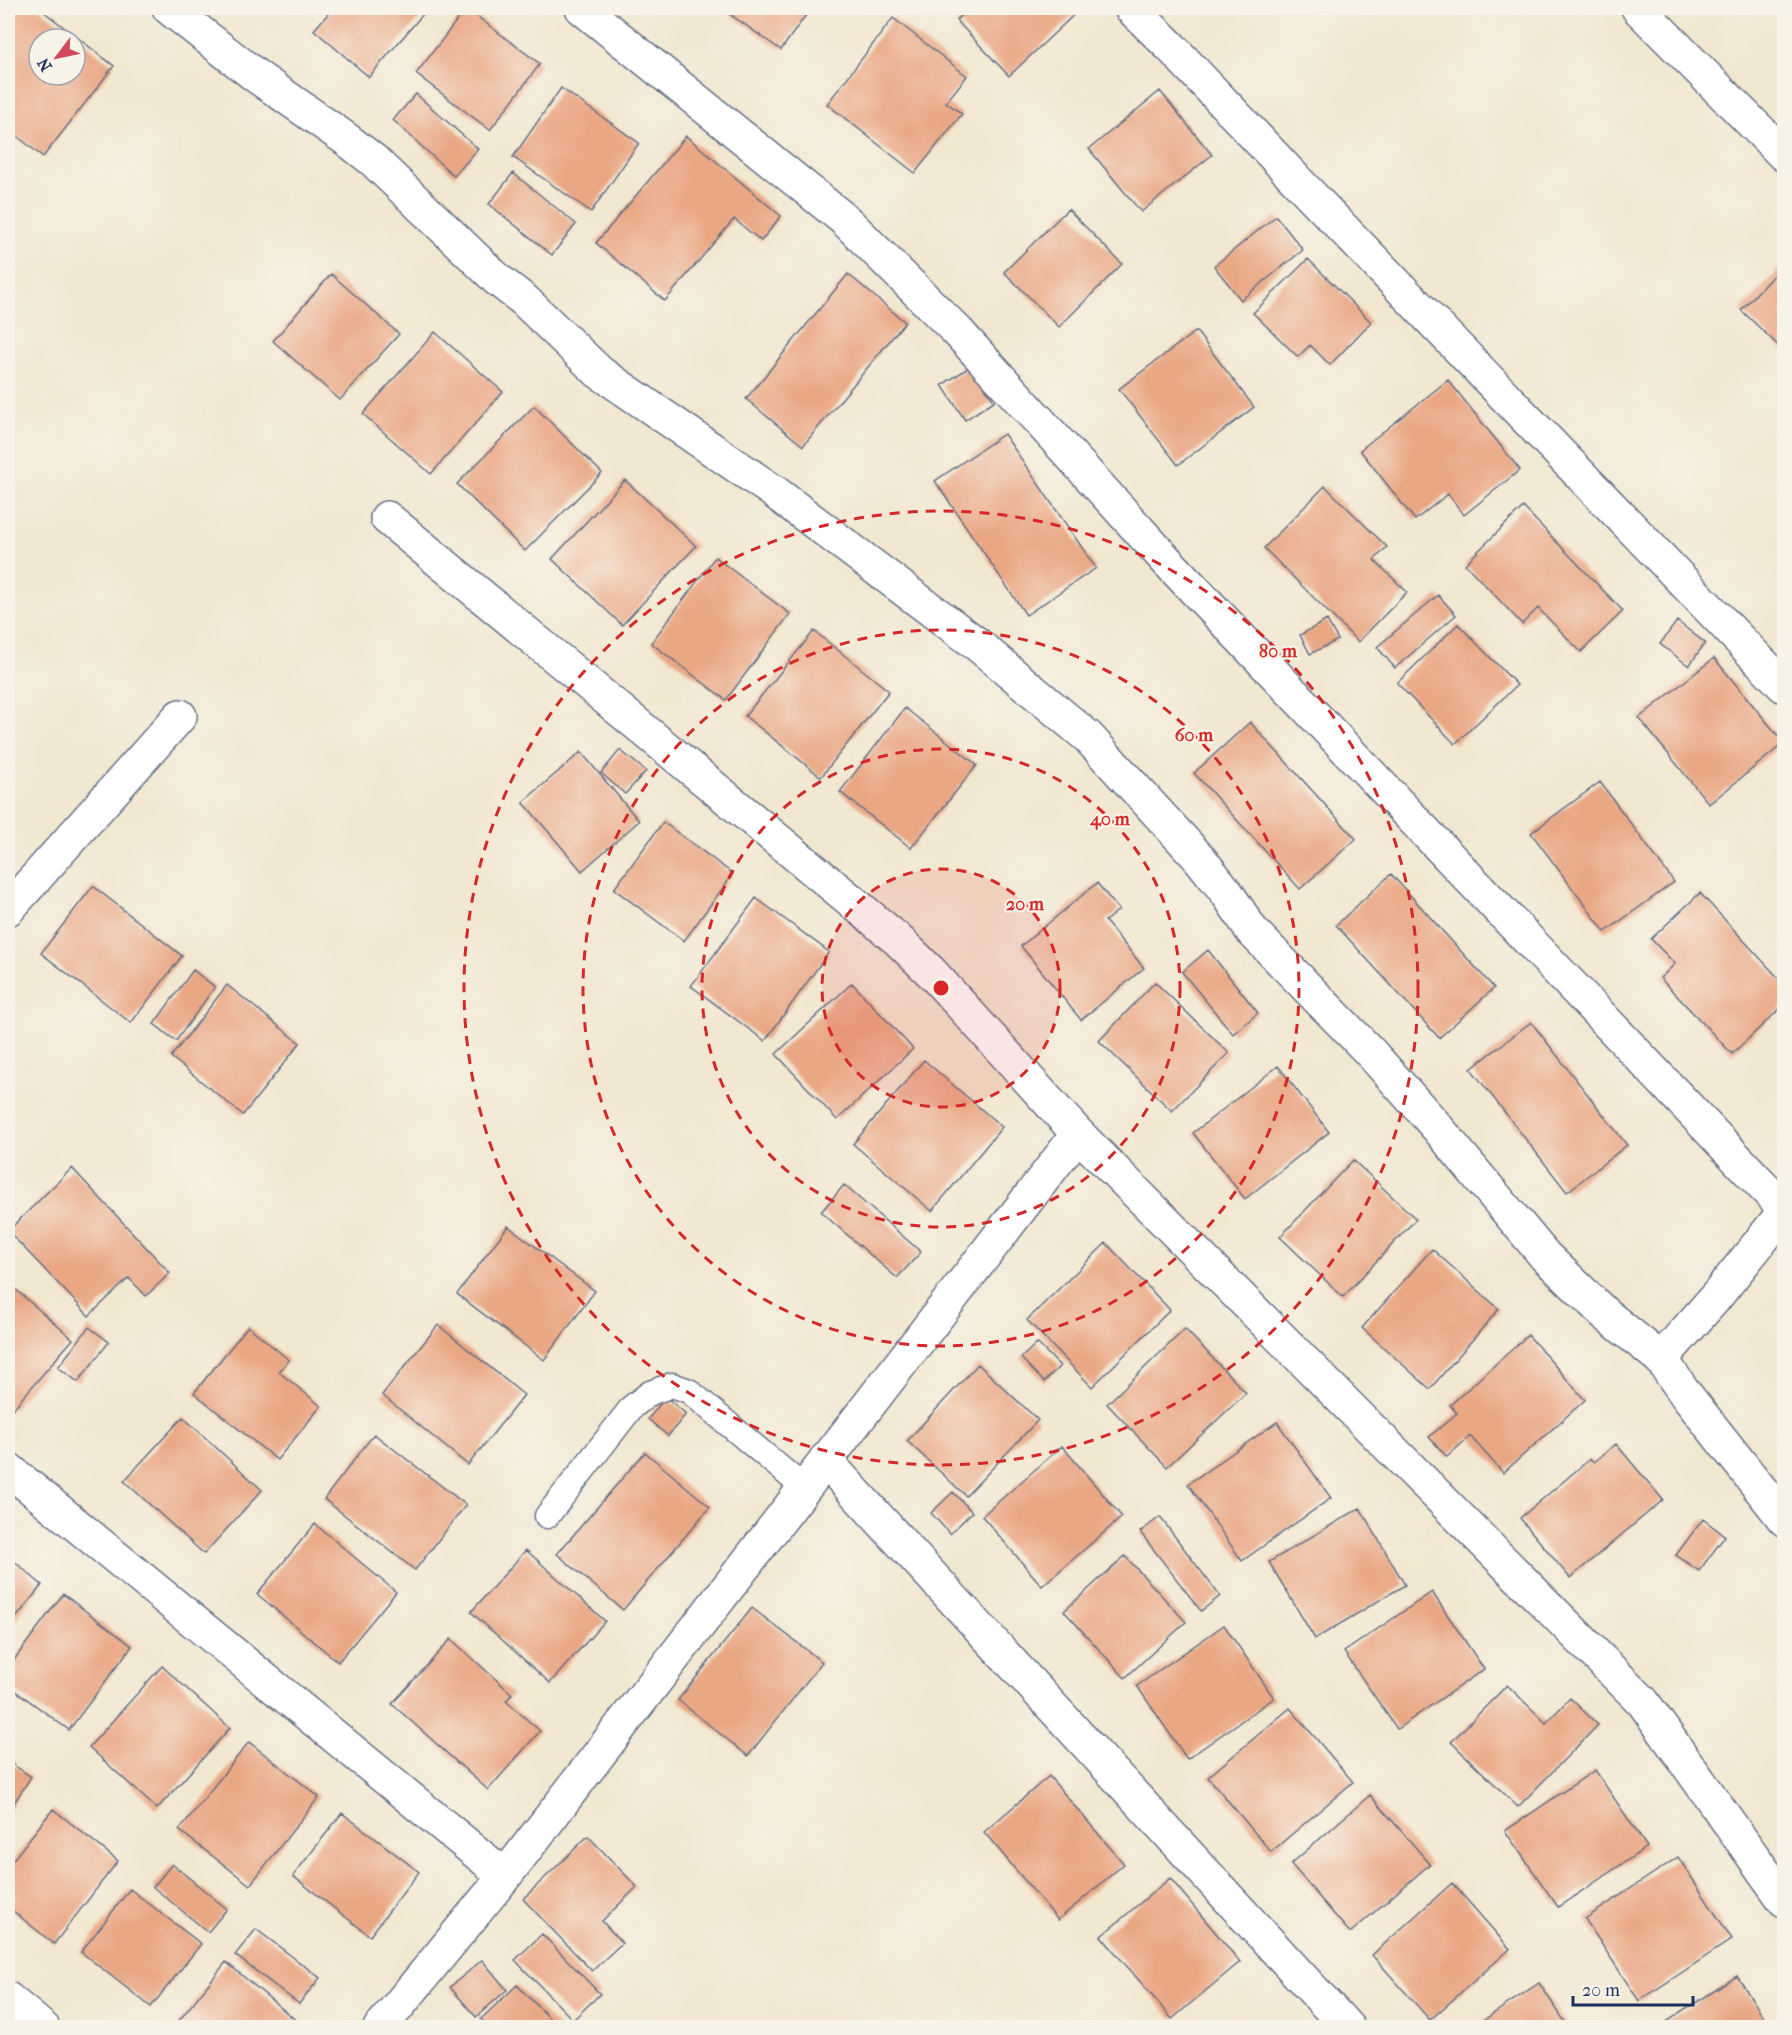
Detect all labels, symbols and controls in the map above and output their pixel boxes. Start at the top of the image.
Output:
north arrow [27,27,87,87]
text: N [33,54,56,75]
text: 80 m [1259,641,1298,662]
text: 60 m [1175,725,1214,746]
text: 40 m [1089,809,1131,830]
text: 20 m [1006,894,1045,915]
centre of rings [931,978,951,998]
scale bar [1573,1969,1693,2007]
text: 20 m [1582,1980,1620,2001]

